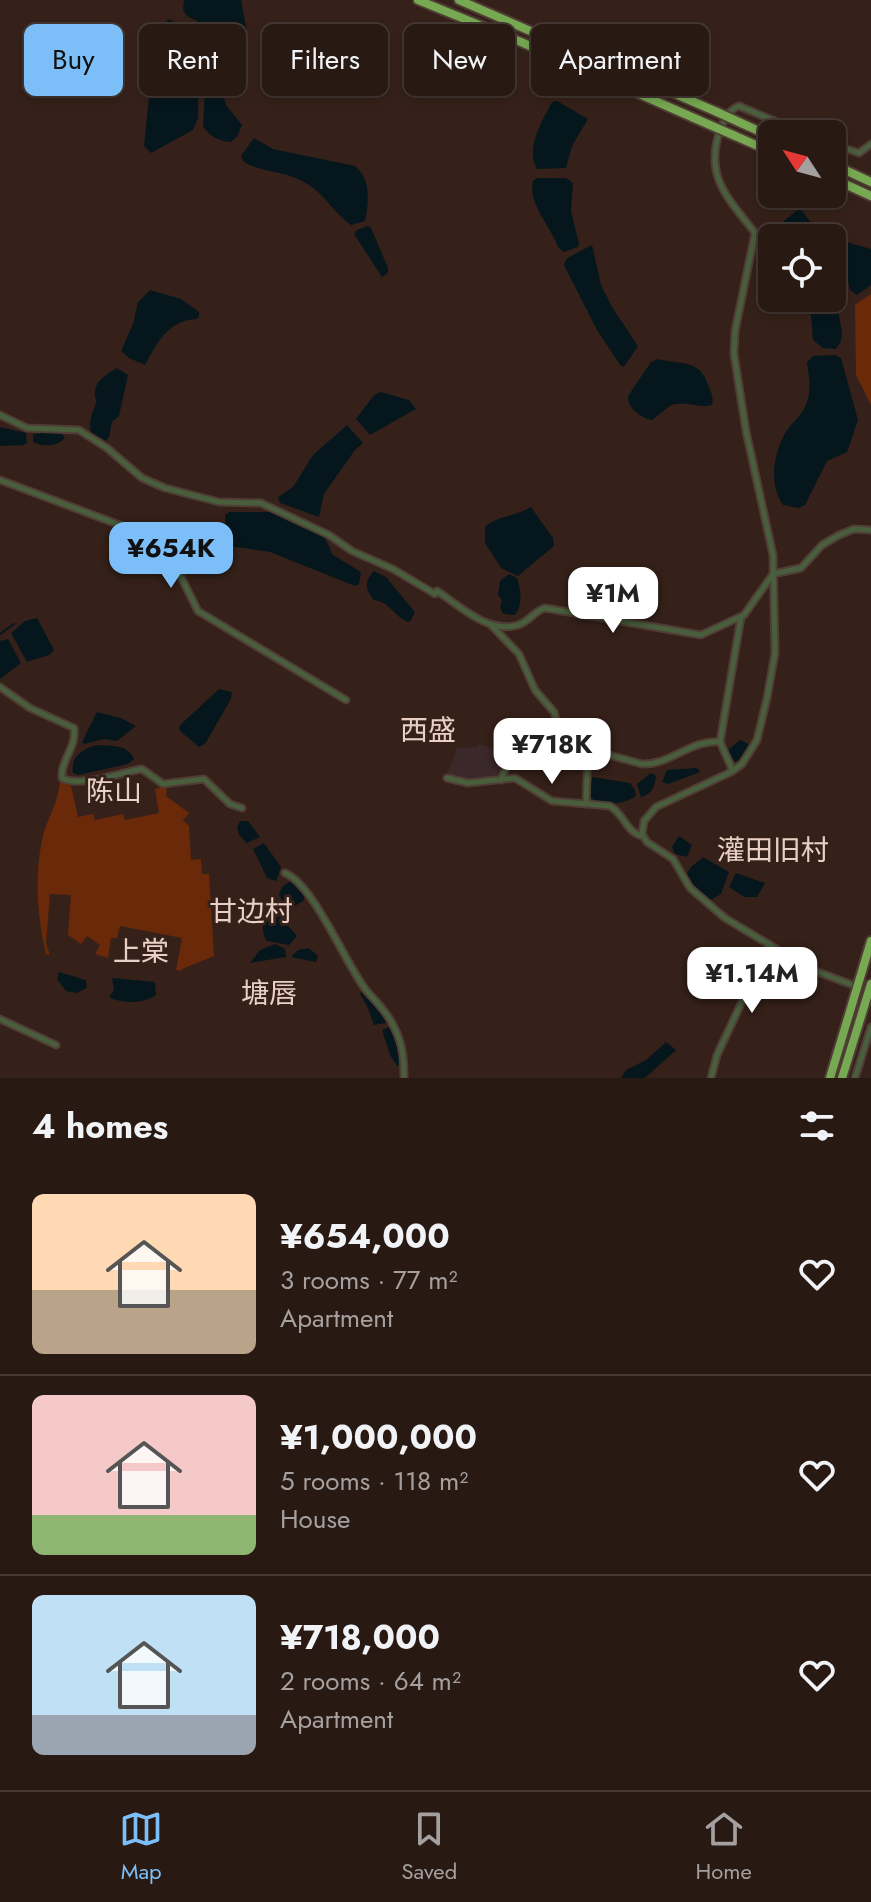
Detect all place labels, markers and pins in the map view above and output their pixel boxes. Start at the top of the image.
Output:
pin: ¥654K [115,522,227,590]
pin: ¥1M [574,567,652,635]
pin: ¥718K [496,718,608,786]
pin: ¥1.14M [687,947,817,1015]

